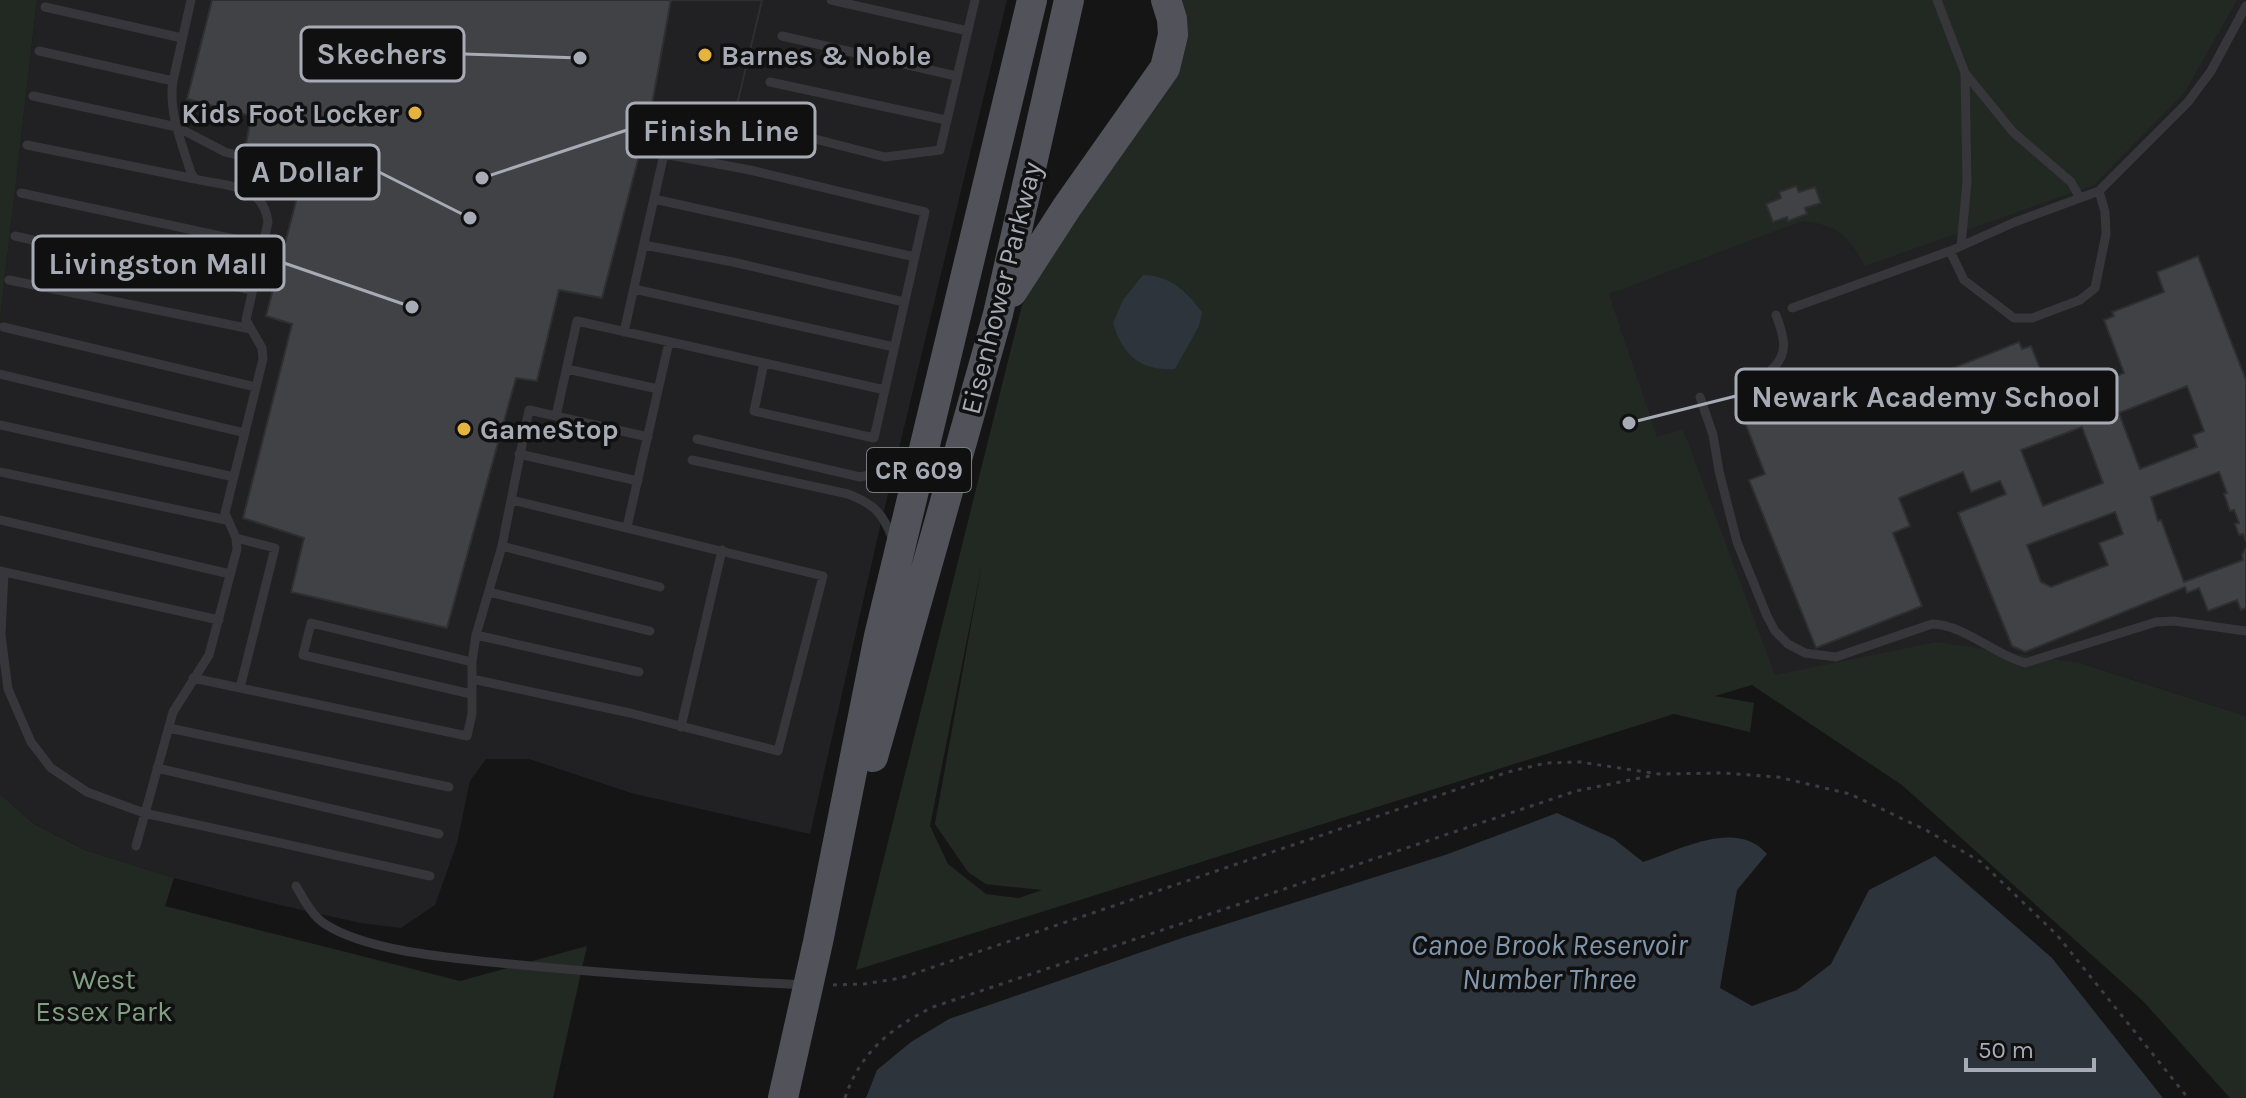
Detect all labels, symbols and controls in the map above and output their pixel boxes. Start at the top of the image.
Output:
callout: Skechers [301,27,464,81]
text: Skechers [317,36,447,72]
place label: Barnes & Noble [721,39,931,72]
marker: Barnes & Noble [696,46,714,64]
place label: Kids Foot Locker [181,97,399,130]
callout: Finish Line [627,103,815,157]
marker: Kids Foot Locker [406,104,424,122]
text: Finish Line [643,113,799,149]
callout: A Dollar [236,145,379,199]
text: A Dollar [251,154,363,190]
street label: Eisenhower Parkway [954,158,1048,418]
callout: Livingston Mall [33,236,284,290]
text: Livingston Mall [48,246,268,282]
callout: Newark Academy School [1736,369,2117,423]
text: Newark Academy School [1751,379,2101,415]
place label: GameStop [480,413,619,446]
marker: GameStop [455,420,473,438]
road number: CR 609 [867,448,971,492]
water label: Canoe Brook Reservoir Number Three [1411,927,1689,997]
park label: West Essex Park [35,963,173,1028]
scale bar [1966,1022,2094,1072]
text: 50 m [1978,1036,2034,1064]

